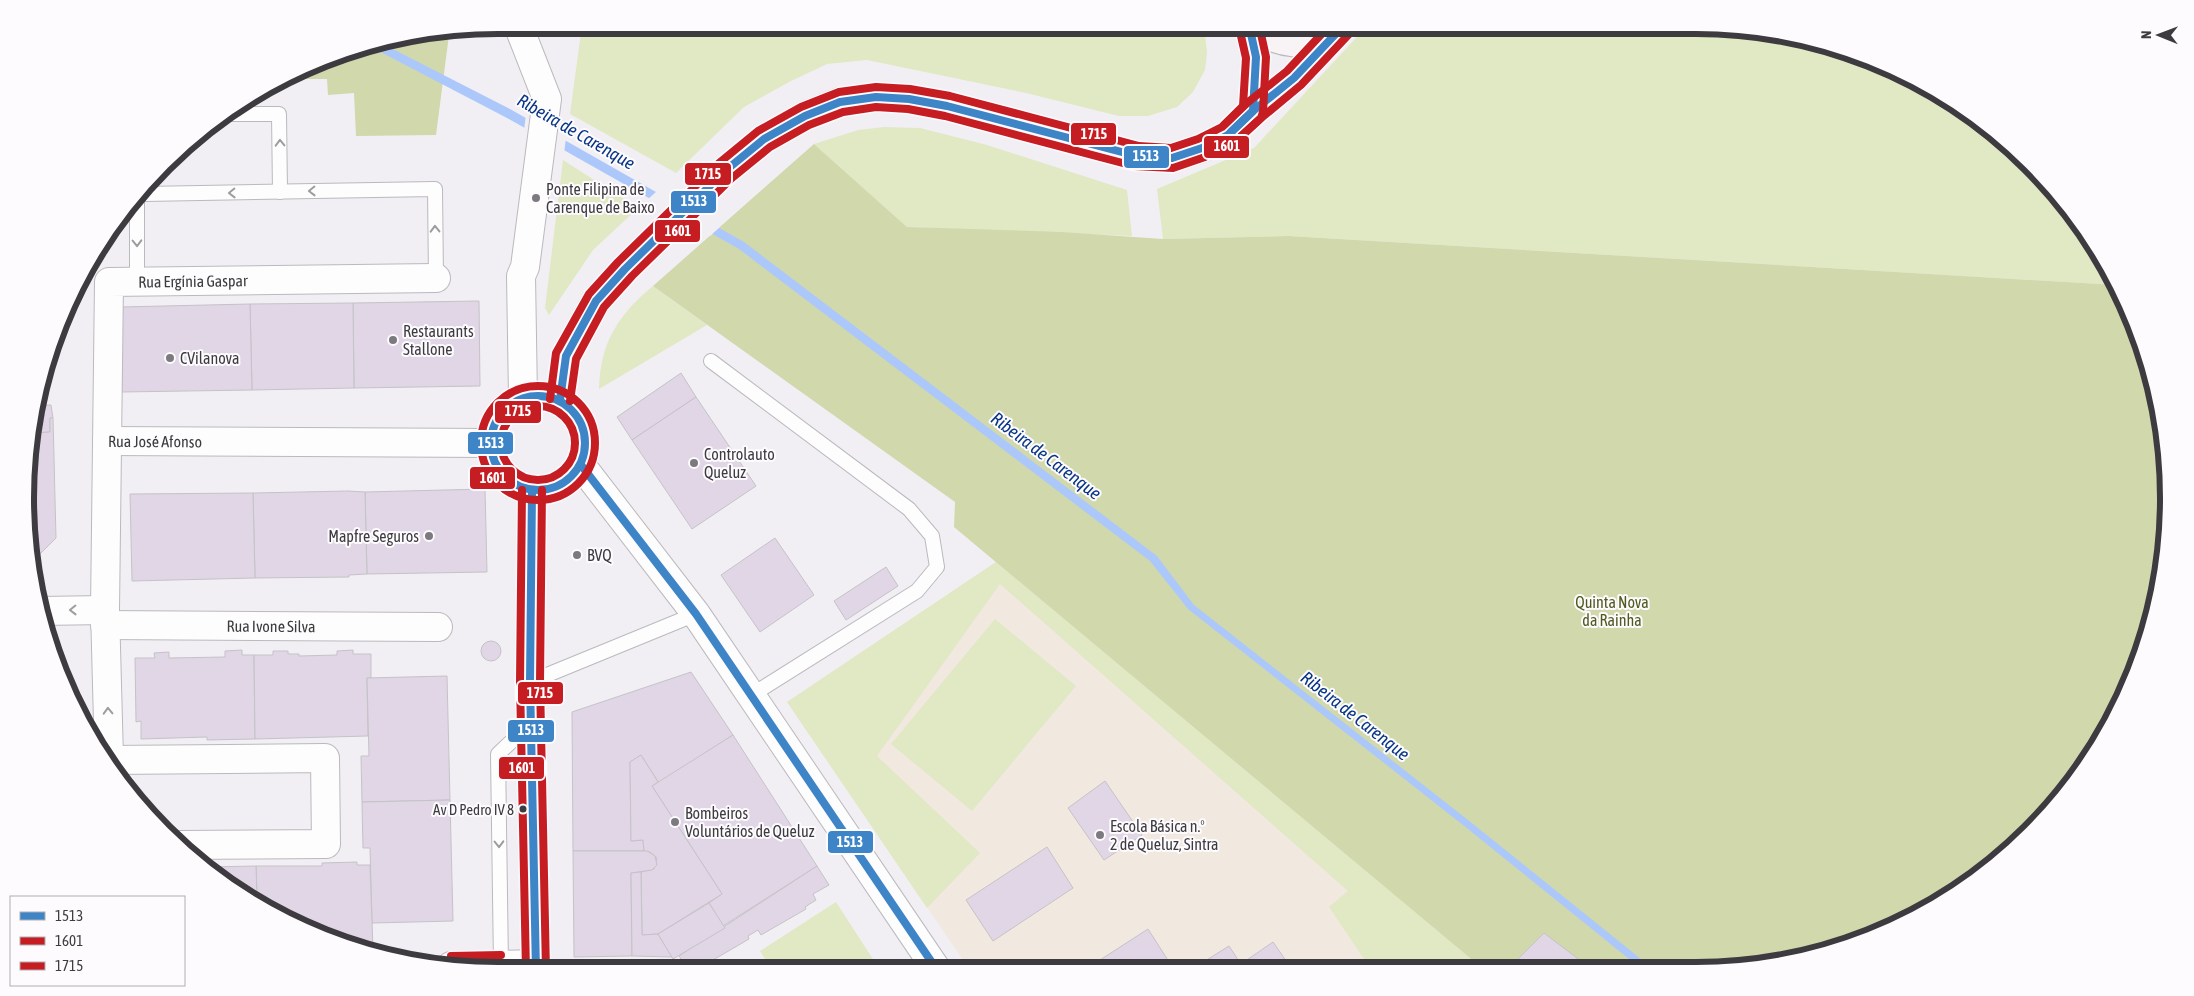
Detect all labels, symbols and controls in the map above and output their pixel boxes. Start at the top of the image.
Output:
north arrow [2134,10,2184,60]
text: N [2138,31,2154,39]
water label: Ribeira de Carenque [514,89,639,174]
line badge: 1715 [1070,122,1117,146]
text: 1715 [1081,126,1108,142]
line badge: 1601 [1203,135,1250,159]
text: 1601 [1214,138,1241,154]
one-way arrow [275,139,285,146]
line badge: 1513 [1123,145,1170,169]
text: 1513 [1133,148,1159,164]
line badge: 1715 [684,162,732,186]
text: 1715 [695,166,722,182]
place label: Ponte Filipina de Carenque de Baixo [546,180,655,217]
one-way arrow [308,186,316,197]
one-way arrow [227,187,235,198]
line badge: 1513 [670,190,717,214]
marker: Ponte Filipina de Carenque de Baixo [530,192,542,204]
text: 1513 [681,193,707,209]
line badge: 1601 [654,219,701,243]
text: 1601 [665,223,692,239]
one-way arrow [430,225,440,233]
one-way arrow [132,239,142,247]
street label: Rua Ergínia Gaspar [138,271,248,291]
place label: Restaurants Stallone [403,322,474,358]
marker: Restaurants Stallone [387,334,399,346]
place label: CVilanova [180,349,239,367]
marker: CVilanova [164,352,176,364]
line badge: 1715 [494,400,542,424]
text: 1715 [505,403,532,419]
water label: Ribeira de Carenque [987,407,1105,504]
line badge: 1513 [467,431,514,455]
street label: Rua José Afonso [108,432,202,450]
text: 1513 [478,435,504,451]
place label: Controlauto Queluz [704,445,775,481]
marker: Controlauto Queluz [688,457,700,469]
line badge: 1601 [469,466,516,490]
text: 1601 [480,470,507,486]
place label: Mapfre Seguros [328,527,419,546]
marker: Mapfre Seguros [423,530,435,542]
place label: BVQ [587,546,612,564]
marker: BVQ [571,549,583,561]
park label: Quinta Nova da Rainha [1575,593,1649,629]
one-way arrow [69,605,76,615]
street label: Rua Ivone Silva [226,617,316,635]
water label: Ribeira de Carenque [1297,667,1414,765]
line badge: 1715 [517,681,564,705]
text: 1715 [527,685,554,701]
one-way arrow [102,706,113,714]
line badge: 1513 [507,719,555,743]
text: 1513 [518,722,544,738]
line badge: 1601 [498,756,545,780]
text: 1601 [509,760,536,776]
place label: Av D Pedro IV 8 [433,801,514,818]
marker: Av D Pedro IV 8 [518,804,528,814]
place label: Bombeiros Voluntários de Queluz [685,804,815,840]
marker: Bombeiros Voluntários de Queluz [669,816,681,828]
place label: Escola Básica n.º 2 de Queluz, Sintra [1110,817,1218,853]
marker: Escola Básica n.º 2 de Queluz, Sintra [1094,829,1106,841]
line badge: 1513 [827,830,874,854]
text: 1513 [837,834,863,850]
one-way arrow [494,840,504,848]
legend [10,896,185,986]
text: 1513 [55,907,83,924]
text: 1601 [55,932,83,949]
text: 1715 [55,957,83,974]

